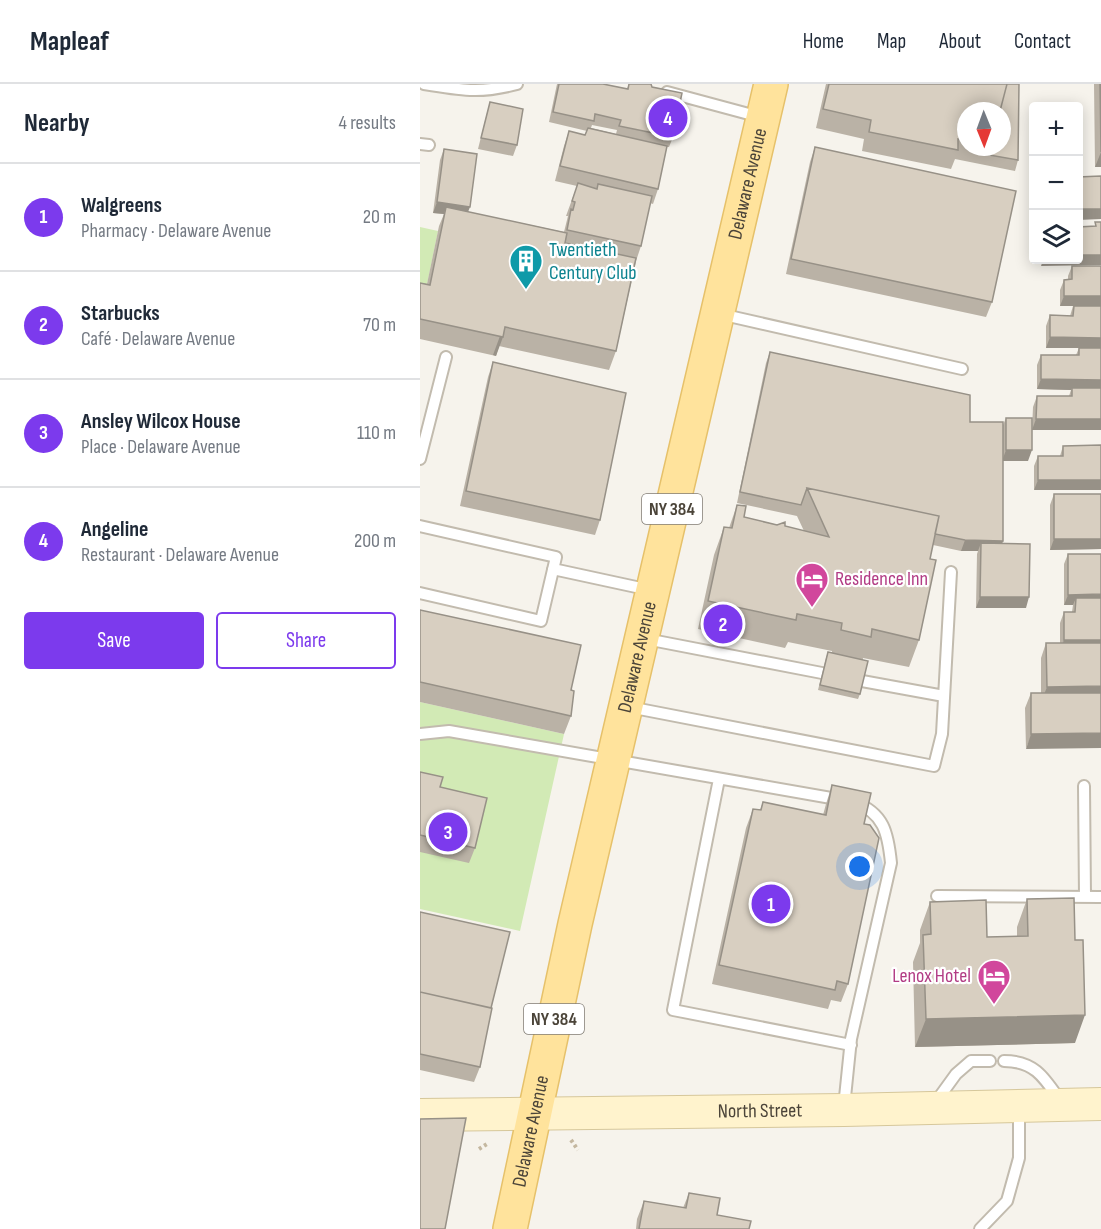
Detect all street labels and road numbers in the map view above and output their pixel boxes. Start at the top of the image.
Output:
street label: Delaware Avenue [723,126,772,242]
road number: NY 384 [642,494,702,524]
street label: Delaware Avenue [613,599,662,715]
road number: NY 384 [524,1004,584,1034]
street label: Delaware Avenue [507,1073,554,1189]
street label: North Street [718,1098,802,1123]

